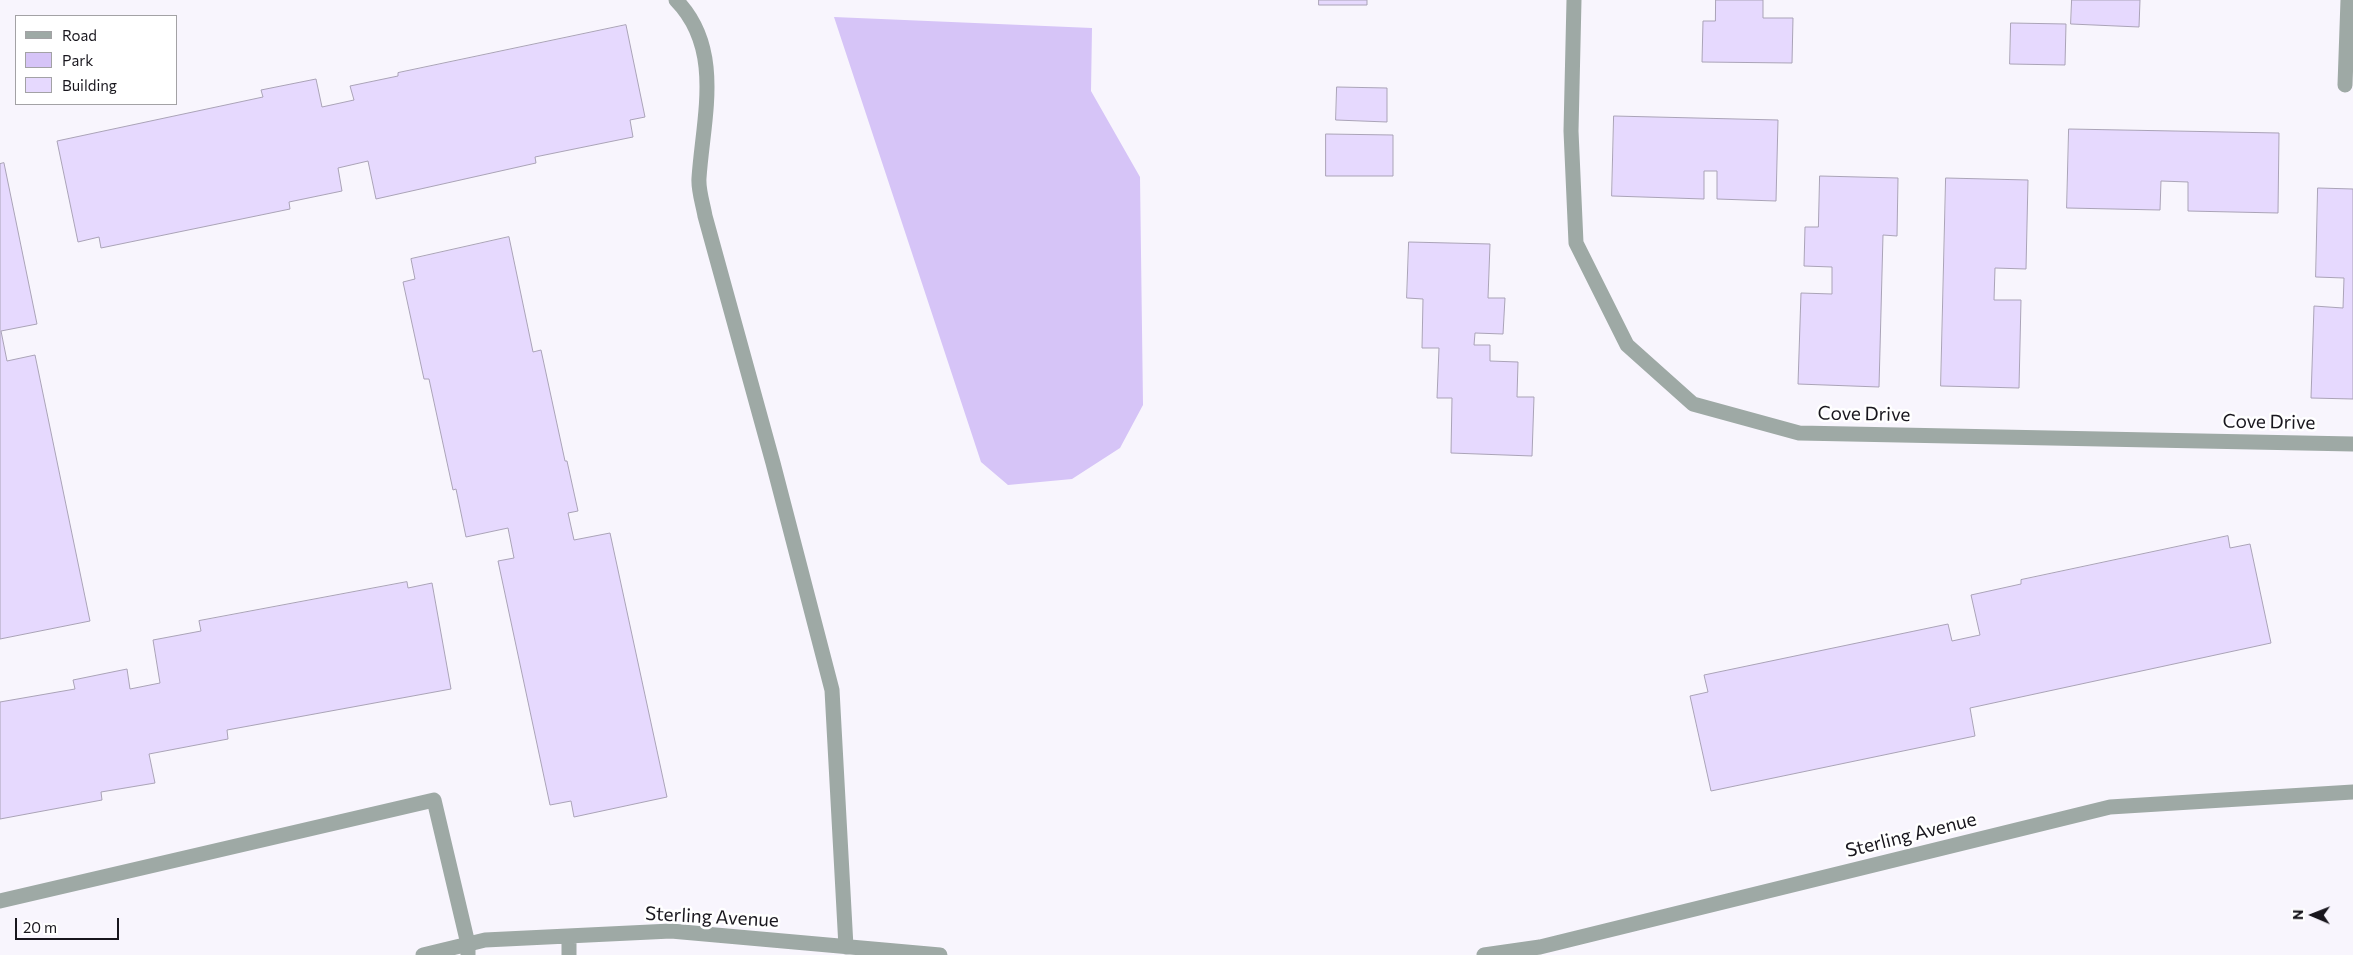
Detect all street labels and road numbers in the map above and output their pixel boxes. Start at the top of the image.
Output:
street label: Cove Drive [1817,402,1911,426]
street label: Cove Drive [2222,410,2316,434]
street label: Sterling Avenue [1843,808,1979,862]
street label: Sterling Avenue [644,902,780,932]

